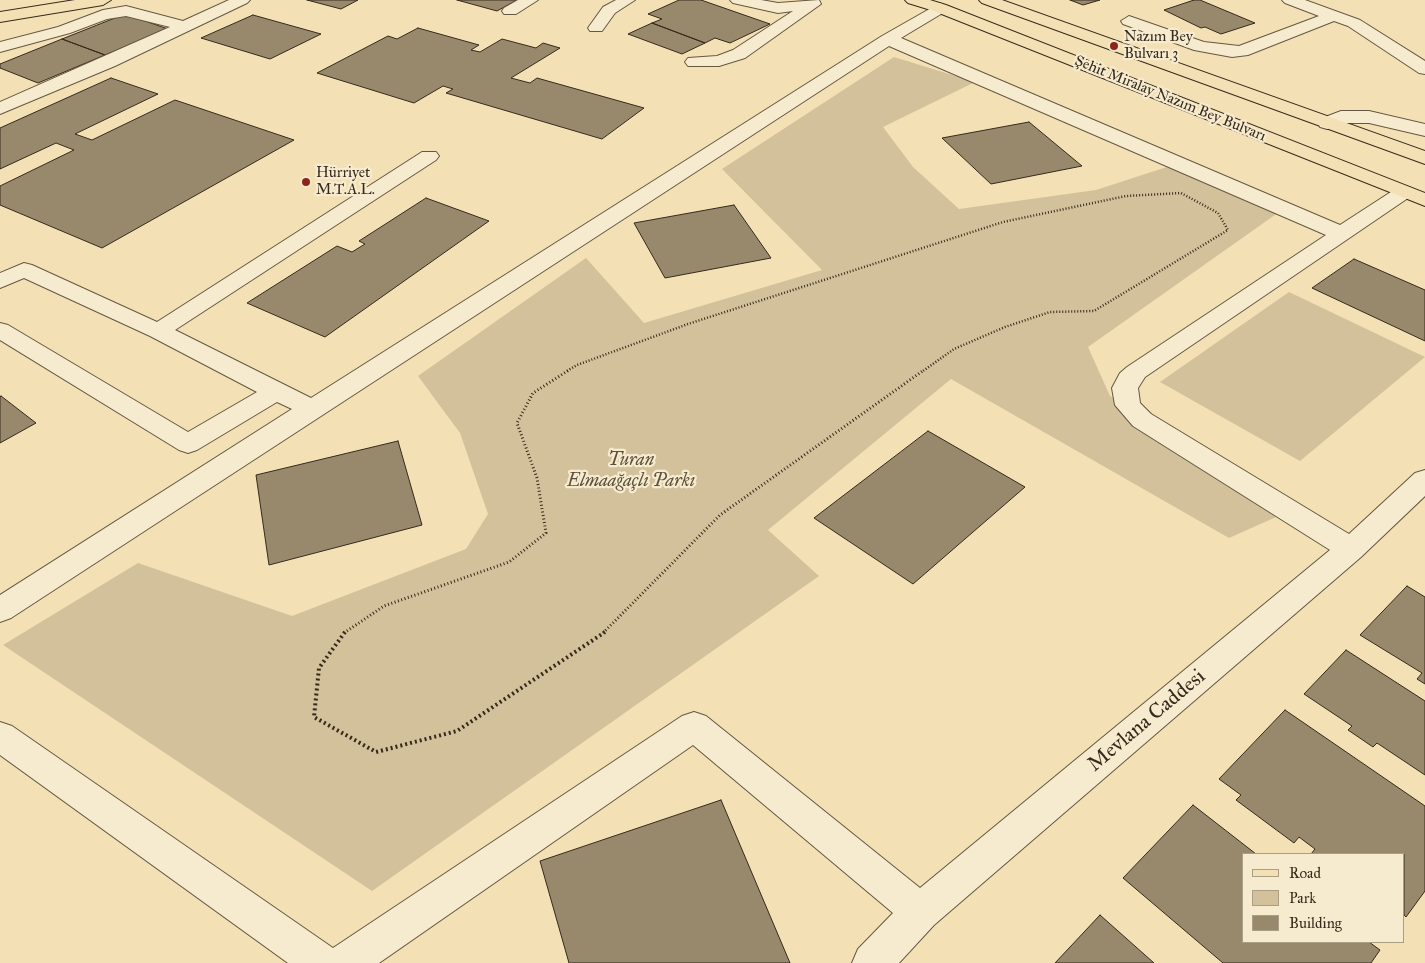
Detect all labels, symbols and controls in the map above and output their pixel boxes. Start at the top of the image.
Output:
place label: Nazım Bey Bulvarı 3 [1124,28,1193,63]
marker: Nazım Bey Bulvarı 3 [1108,40,1120,52]
street label: Şehit Miralay Nazım Bey Bulvarı [1072,52,1268,146]
place label: Hürriyet M.T.A.L. [316,164,375,199]
marker: Hürriyet M.T.A.L. [300,176,312,188]
park label: Turan Elmaağaçlı Parkı [567,450,695,492]
street label: Mevlana Caddesi [1083,664,1211,778]
legend [1242,853,1405,943]
text: Road [1289,864,1321,882]
text: Park [1289,889,1316,907]
text: Building [1289,914,1342,932]

